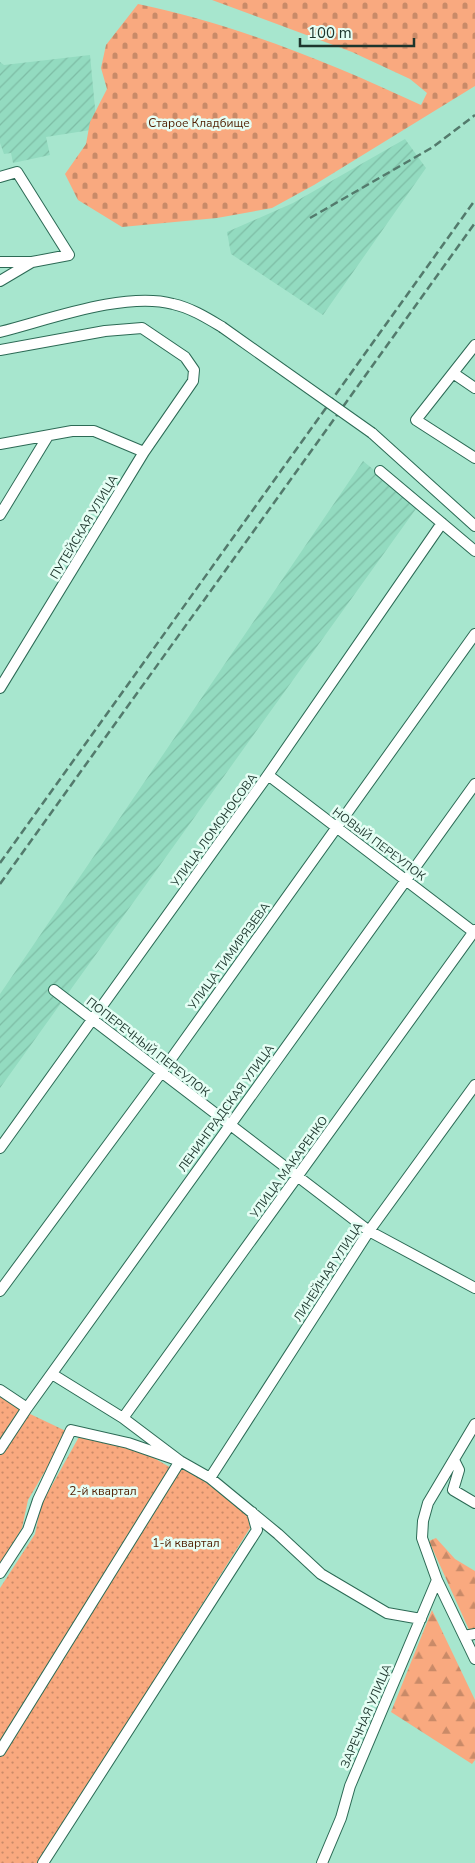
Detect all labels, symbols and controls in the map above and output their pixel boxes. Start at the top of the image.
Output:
scale bar [300,15,414,47]
text: 100 m [308,23,352,43]
park label: Старое Кладбище [148,115,250,131]
street label: ПУТЕЙСКАЯ УЛИЦА [46,472,122,582]
street label: УЛИЦА ЛОМОНОСОВА [167,770,261,891]
street label: НОВЫЙ ПЕРЕУЛОК [329,804,429,885]
street label: УЛИЦА ТИМИРЯЗЕВА [184,899,274,1014]
street label: ПОПЕРЕЧНЫЙ ПЕРЕУЛОК [83,994,213,1100]
street label: ЛЕНИНГРАДСКАЯ УЛИЦА [174,1041,278,1175]
street label: УЛИЦА МАКАРЕНКО [246,1113,332,1222]
street label: ЛИНЕЙНАЯ УЛИЦА [290,1219,366,1325]
park label: 2-й квартал [69,1483,137,1499]
park label: 1-й квартал [152,1535,220,1551]
street label: ЗАРЕЧНАЯ УЛИЦА [337,1661,395,1771]

